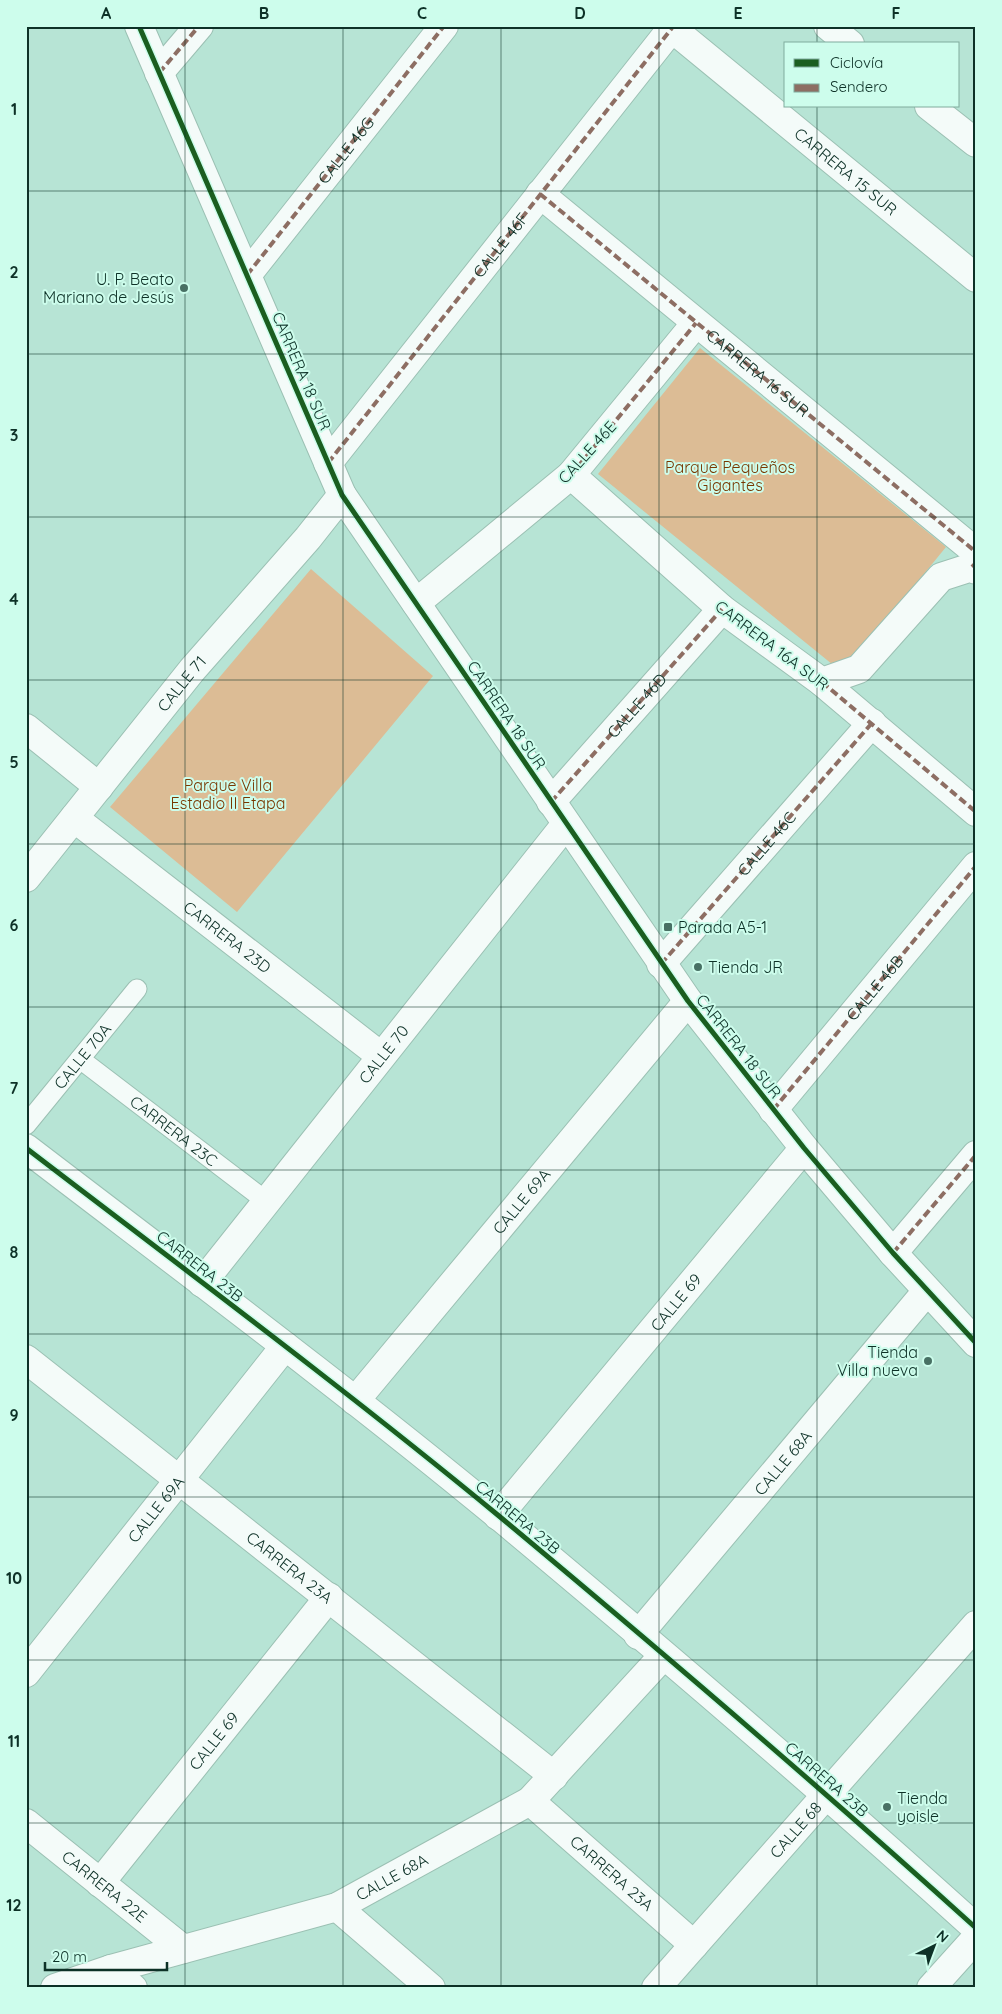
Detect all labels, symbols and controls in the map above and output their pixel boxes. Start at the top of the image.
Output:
text: A [101,3,112,23]
text: B [259,3,269,23]
text: C [417,3,427,23]
text: D [574,3,586,23]
text: E [733,3,743,23]
text: F [892,3,901,23]
legend [784,42,960,108]
text: Ciclovía [830,53,883,72]
text: Sendero [830,77,888,96]
text: 1 [11,99,17,119]
street label: CALLE 46G [313,113,378,188]
street label: CARRERA 15 SUR [791,123,901,219]
street label: CALLE 46F [469,208,532,282]
text: 2 [9,262,19,282]
place label: U. P. Beato Mariano de Jesús [43,269,174,307]
marker: U. P. Beato Mariano de Jesús [178,282,190,294]
street label: CARRERA 18 SUR [268,309,336,433]
street label: CARRERA 16 SUR [703,325,813,421]
street label: CALLE 46E [554,417,620,487]
text: 3 [10,425,18,445]
park label: Parque Pequeños Gigantes [665,457,795,495]
text: 4 [9,589,19,609]
street label: CARRERA 16A SUR [711,596,833,694]
street label: CALLE 71 [153,651,210,715]
street label: CARRERA 18 SUR [463,657,551,773]
street label: CALLE 46D [603,669,671,742]
text: 5 [9,752,19,772]
park label: Parque Villa Estadio II Etapa [171,775,285,813]
street label: CALLE 46C [733,807,800,880]
street label: CARRERA 23D [179,897,275,977]
text: 6 [10,915,19,935]
place label: Parada A5-1 [678,917,767,937]
marker: Parada A5-1 [662,921,674,933]
street label: CALLE 46B [842,951,908,1024]
place label: Tienda JR [708,957,783,977]
marker: Tienda JR [692,961,704,973]
street label: CARRERA 18 SUR [692,990,786,1102]
street label: CALLE 70A [49,1019,115,1093]
street label: CALLE 70 [354,1021,413,1087]
text: 7 [10,1078,19,1098]
street label: CARRERA 23C [126,1091,221,1170]
street label: CALLE 69A [488,1164,554,1238]
street label: CARRERA 23B [153,1226,247,1306]
text: 8 [10,1242,19,1262]
street label: CALLE 69 [646,1269,705,1335]
place label: Tienda Villa nueva [837,1342,918,1380]
marker: Tienda Villa nueva [922,1355,934,1367]
text: 9 [9,1405,19,1425]
street label: CALLE 68A [750,1426,816,1499]
street label: CALLE 69A [123,1472,188,1546]
street label: CARRERA 23B [472,1476,564,1558]
street label: CARRERA 23A [242,1527,337,1607]
text: 10 [6,1568,22,1588]
street label: CALLE 69 [184,1708,243,1774]
text: 11 [8,1731,20,1751]
street label: CARRERA 23B [781,1737,873,1821]
place label: Tienda yoisle [897,1788,948,1826]
street label: CALLE 68 [765,1797,826,1862]
marker: Tienda yoisle [881,1801,893,1813]
street label: CARRERA 23A [566,1831,658,1915]
street label: CARRERA 22E [58,1846,151,1926]
street label: CALLE 68A [352,1849,431,1905]
text: 12 [6,1895,22,1915]
north arrow [910,1922,960,1972]
text: N [933,1926,953,1946]
scale bar [45,1939,168,1971]
text: 20 m [52,1947,87,1966]

